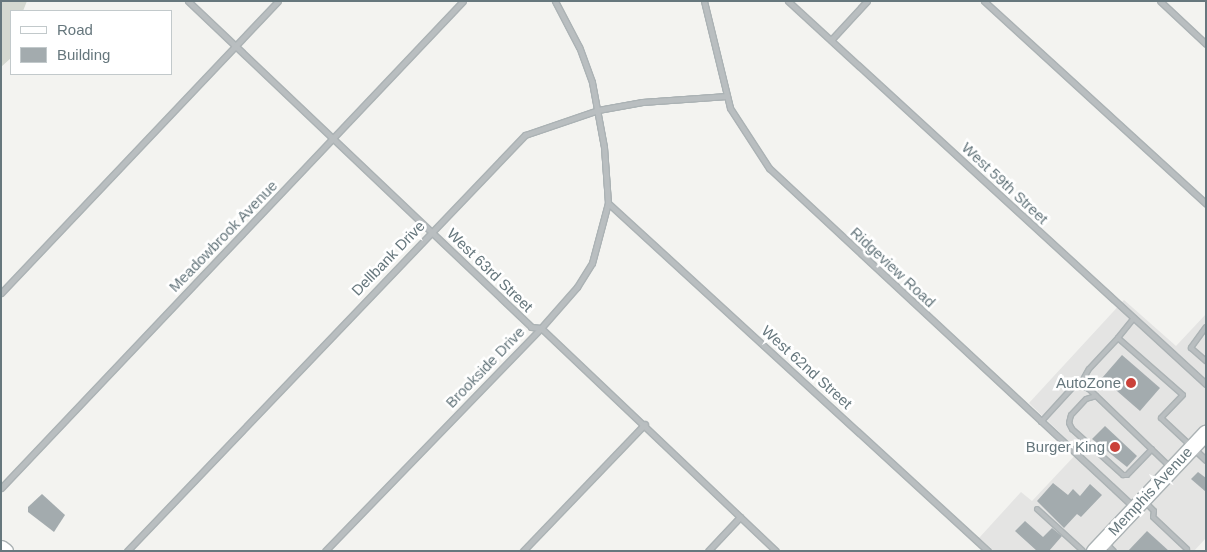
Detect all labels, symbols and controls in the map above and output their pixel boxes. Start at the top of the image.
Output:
legend [10,10,172,75]
text: Road [57,21,93,38]
text: Building [57,46,110,63]
street label: West 59th Street [958,138,1052,228]
street label: Meadowbrook Avenue [165,176,281,296]
street label: Dellbank Drive [348,217,428,299]
street label: Ridgeview Road [847,223,939,311]
street label: West 63rd Street [443,225,537,315]
street label: West 62nd Street [758,322,856,412]
street label: Brookside Drive [442,323,528,411]
place label: AutoZone [1056,374,1121,392]
marker: AutoZone [1125,377,1137,389]
place label: Burger King [1026,438,1105,456]
marker: Burger King [1109,441,1121,453]
street label: Memphis Avenue [1104,443,1196,539]

